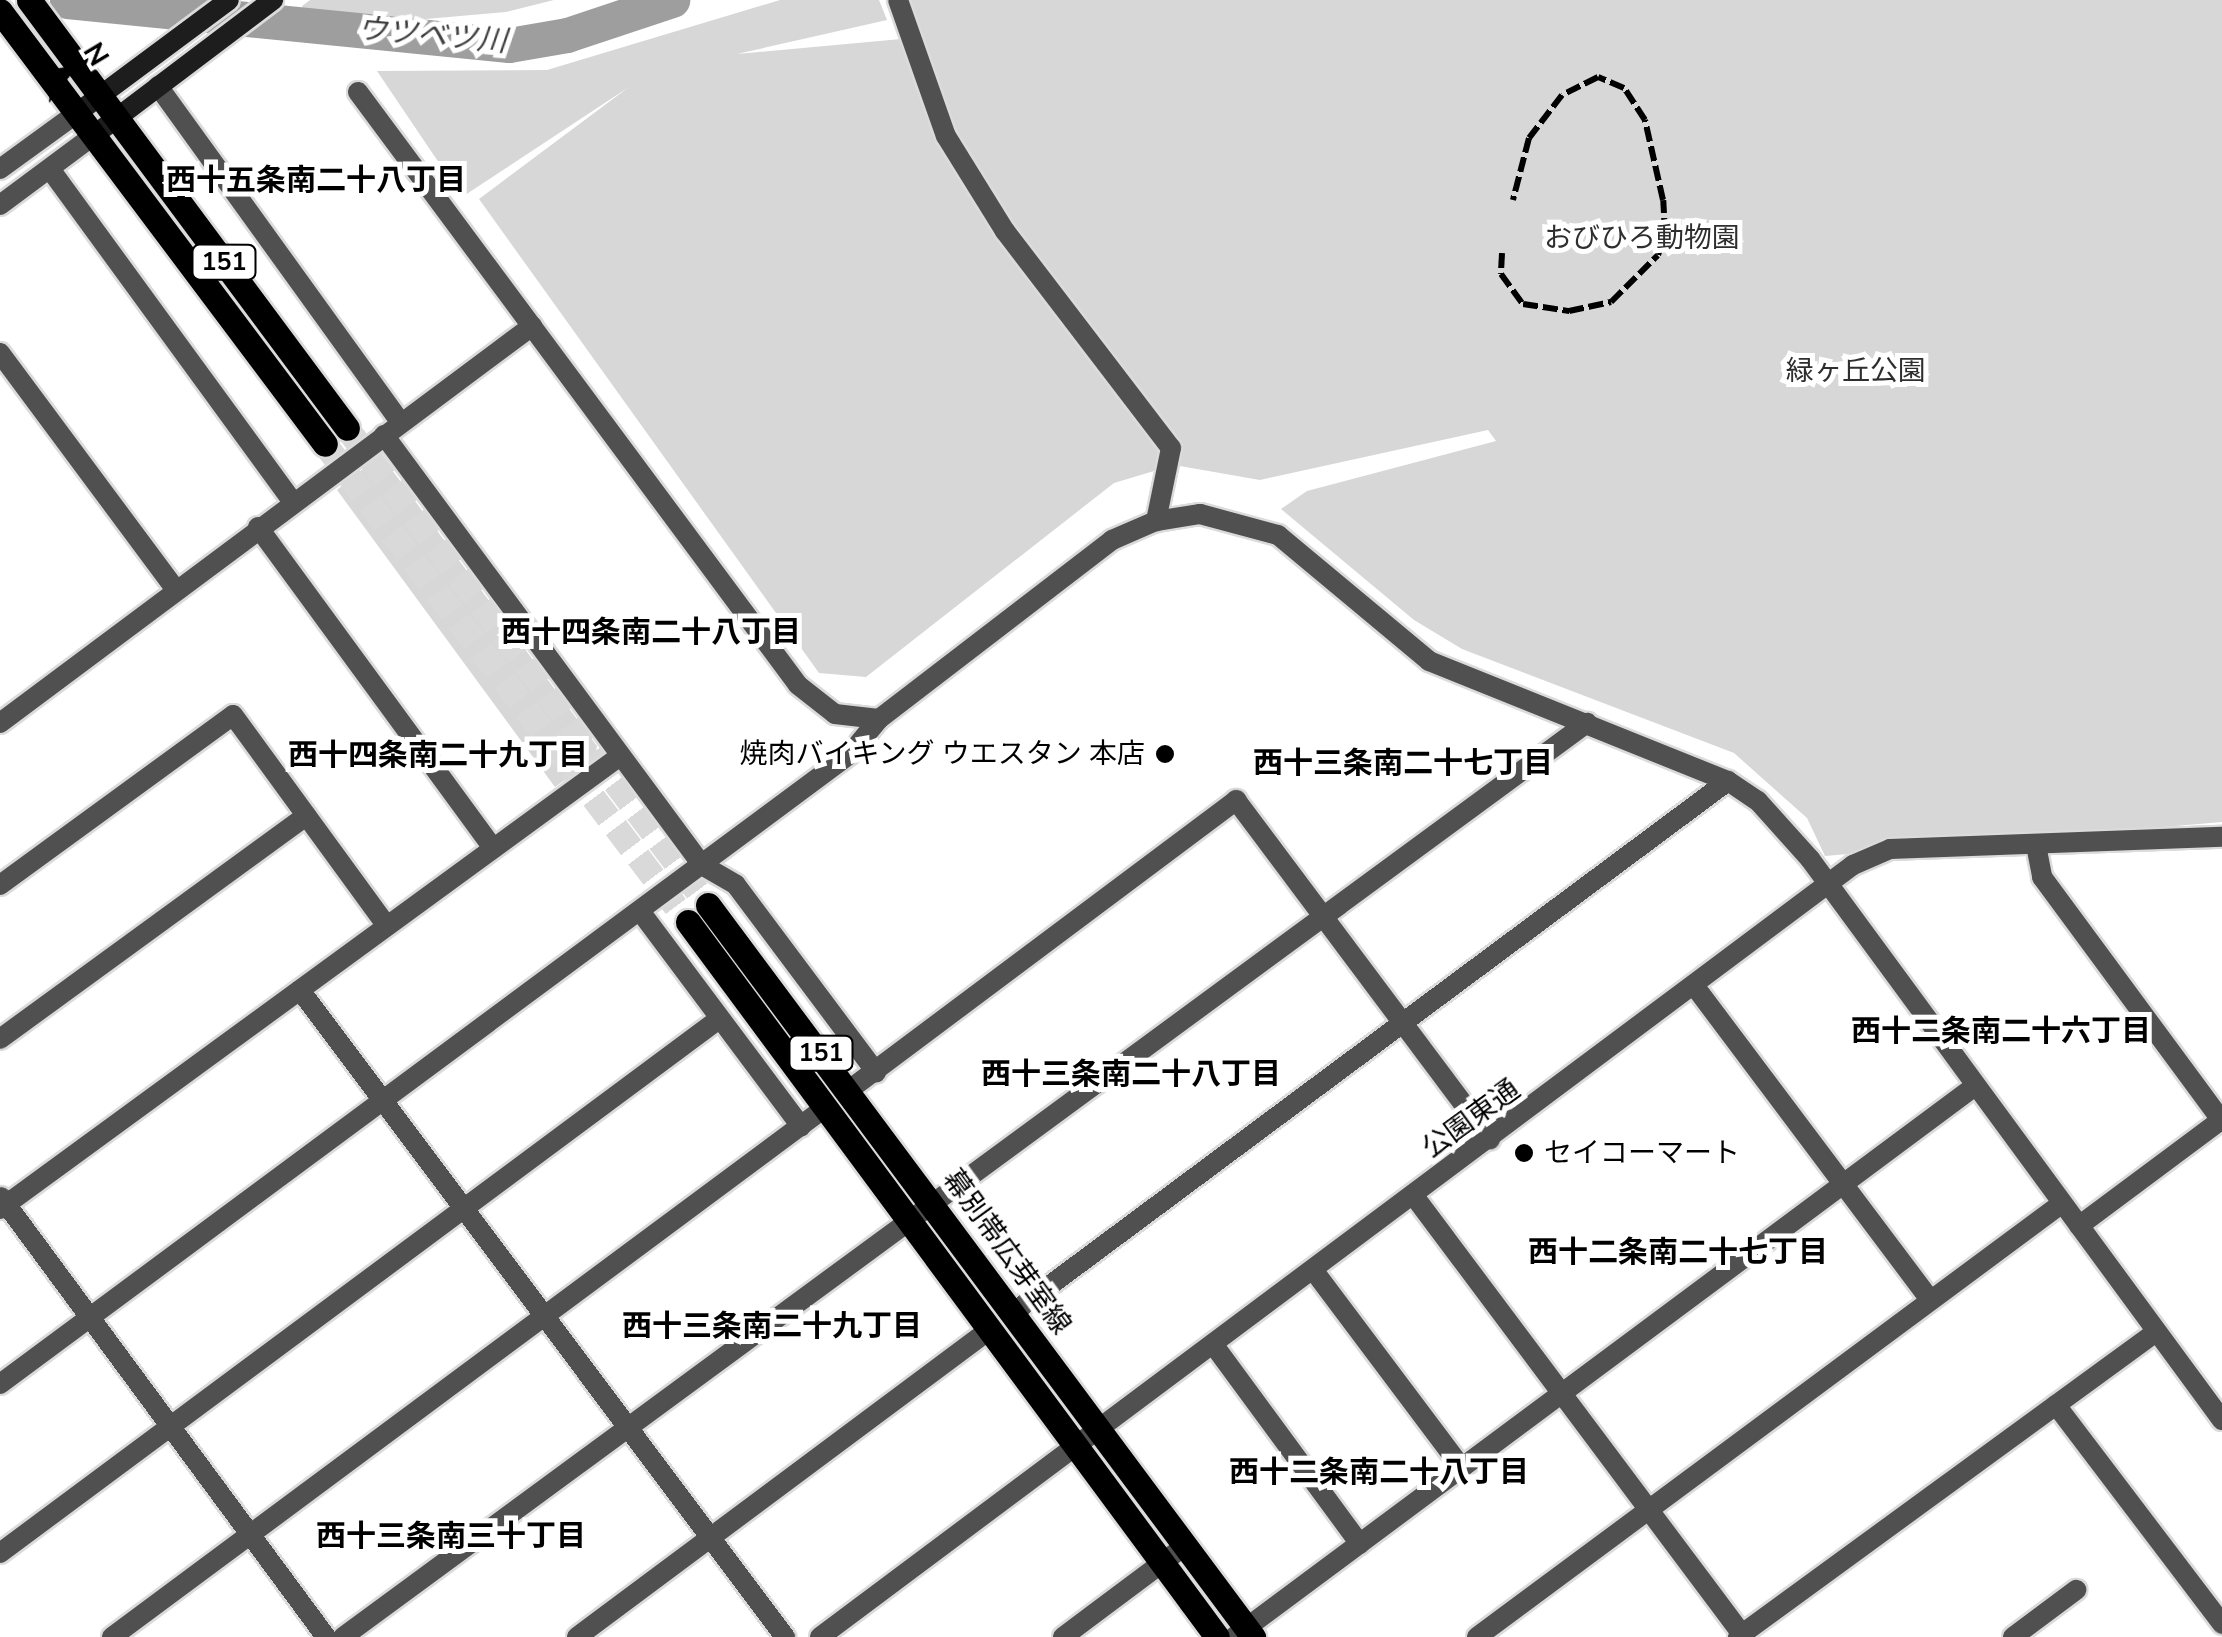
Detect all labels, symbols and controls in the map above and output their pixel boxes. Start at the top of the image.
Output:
water label: ウツベツ川 [356,12,508,60]
north arrow [20,20,120,120]
text: N [74,36,117,73]
district label: 西十五条南二十八丁目 [166,163,466,199]
park label: おびひろ動物園 [1544,221,1740,255]
road number: 151 [192,242,256,282]
park label: 緑ヶ丘公園 [1786,354,1926,388]
district label: 西十四条南二十八丁目 [501,615,801,651]
place label: 焼肉バイキング ウエスタン 本店 [739,737,1145,771]
district label: 西十四条南二十九丁目 [288,738,588,774]
marker: 焼肉バイキング ウエスタン 本店 [1154,743,1176,765]
district label: 西十三条南二十七丁目 [1253,746,1553,782]
district label: 西十二条南二十六丁目 [1851,1014,2151,1050]
road number: 151 [788,1033,854,1073]
district label: 西十三条南二十八丁目 [981,1057,1281,1093]
street label: 公園東通 [1416,1072,1526,1166]
place label: セイコーマート [1544,1136,1740,1170]
marker: セイコーマート [1513,1142,1535,1164]
street label: 幕別帯広芽室線 [936,1163,1078,1341]
district label: 西十二条南二十七丁目 [1528,1235,1828,1271]
district label: 西十三条南二十九丁目 [622,1309,922,1345]
district label: 西十二条南二十八丁目 [1229,1455,1529,1491]
district label: 西十三条南三十丁目 [316,1519,586,1555]

